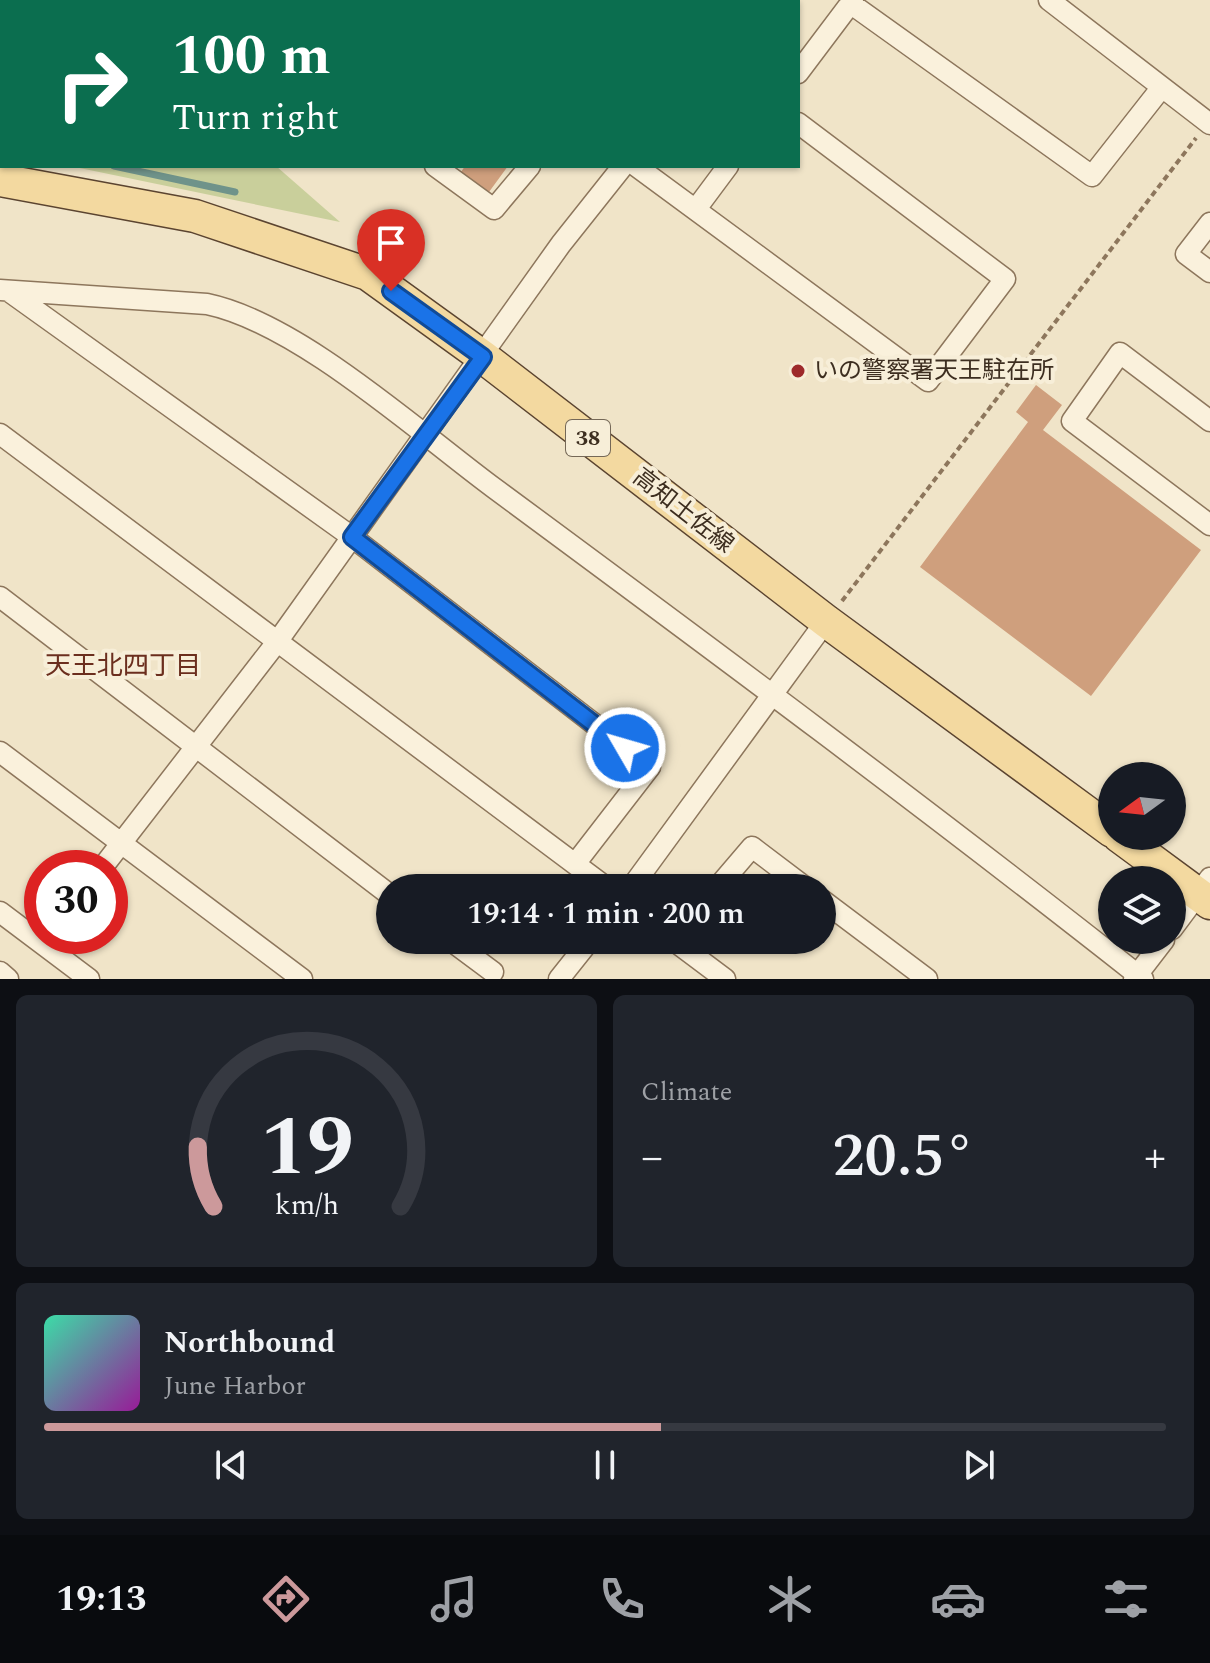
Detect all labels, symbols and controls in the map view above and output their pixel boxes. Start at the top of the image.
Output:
text: 100 m [172,14,331,99]
icon: right [40,32,144,136]
text: Turn right [172,91,339,146]
pin [357,209,425,291]
icon: arrive [369,221,413,265]
place label: いの警察署天王駐在所 [814,353,1054,389]
marker: いの警察署天王駐在所 [789,362,807,380]
road number: 38 [566,420,610,456]
street label: 高知土佐線 [625,460,741,562]
district label: 天王北四丁目 [45,646,201,686]
position arrow [583,706,667,790]
north arrow [1098,762,1186,850]
map controls [1098,762,1186,954]
speed limit sign: 30 [24,850,128,954]
button: layers [1098,866,1186,954]
text: 19:14 · 1 min · 200 m [467,891,745,937]
text: Climate [641,1072,732,1112]
text: 19 [260,1085,353,1212]
text: 20.5° [832,1111,975,1203]
text: − [641,1124,663,1191]
text: + [1144,1124,1166,1191]
text: km/h [274,1184,339,1227]
text: Northbound [164,1320,335,1366]
text: June Harbor [164,1366,306,1406]
icon: previous [209,1443,253,1487]
icon: pause [583,1443,627,1487]
icon: next [957,1443,1001,1487]
icon: directions [258,1571,314,1627]
icon: music [426,1571,482,1627]
icon: phone [594,1571,650,1627]
icon: climate [762,1571,818,1627]
icon: car [930,1571,986,1627]
icon: filters [1098,1571,1154,1627]
text: 19:13 [56,1572,146,1627]

